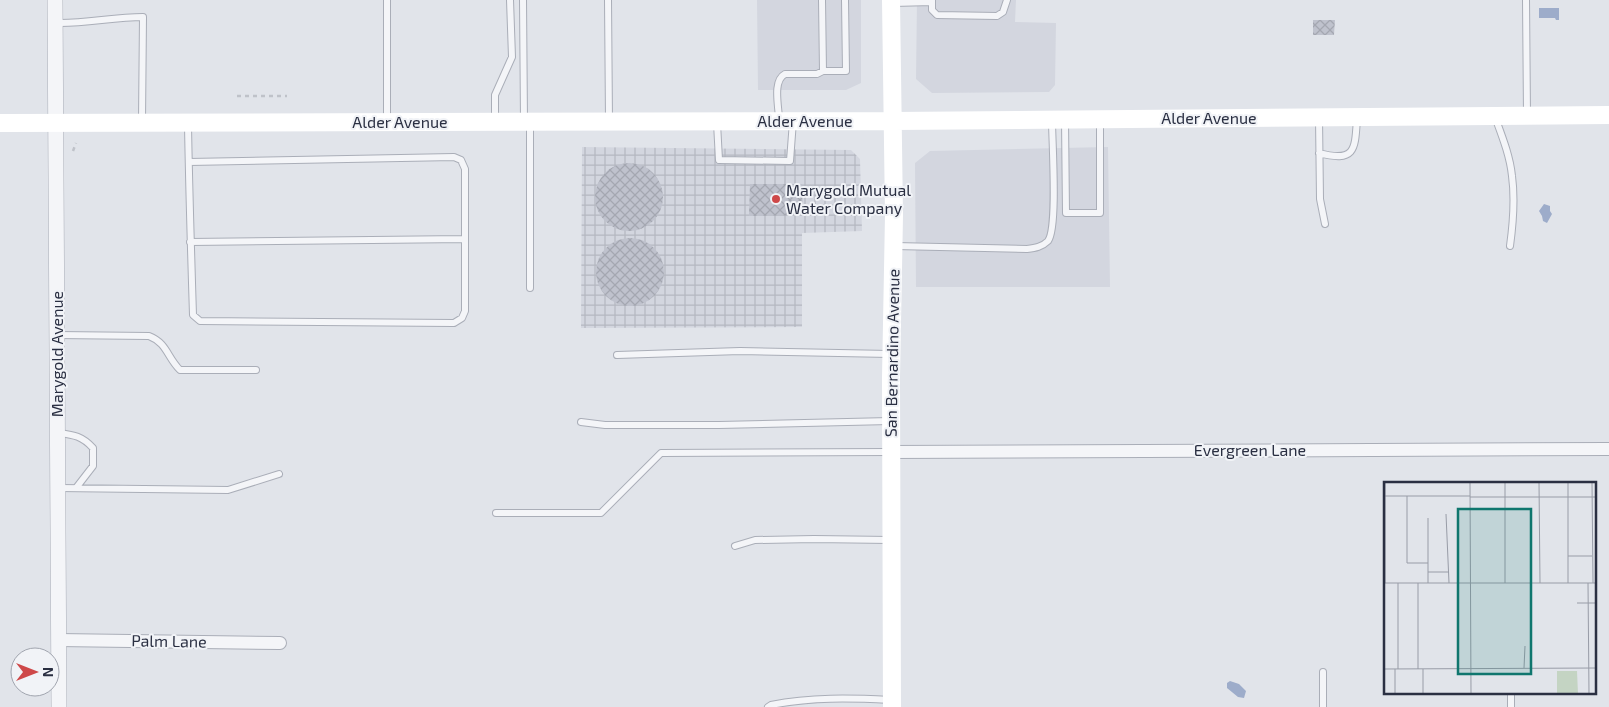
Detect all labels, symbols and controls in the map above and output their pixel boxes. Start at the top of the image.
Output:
street label: Alder Avenue [1161,108,1257,127]
street label: Alder Avenue [757,111,853,130]
street label: Alder Avenue [352,112,448,131]
place label: Marygold Mutual Water Company [786,180,911,217]
marker: Marygold Mutual Water Company [770,193,782,205]
street label: San Bernardino Avenue [881,269,902,437]
street label: Marygold Avenue [47,291,66,417]
street label: Evergreen Lane [1194,440,1306,459]
inset map [1384,482,1596,694]
street label: Palm Lane [131,630,207,651]
north arrow [10,647,60,697]
text: N [40,667,57,677]

